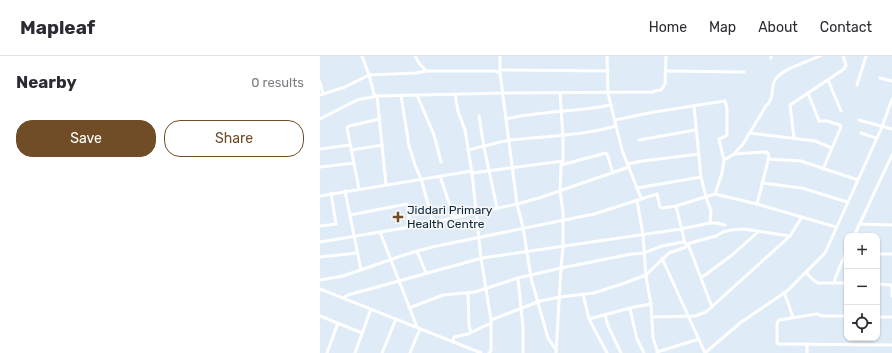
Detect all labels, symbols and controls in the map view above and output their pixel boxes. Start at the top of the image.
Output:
text: Mapleaf [20,16,95,39]
text: Home [649,19,687,36]
text: Map [709,19,736,36]
text: About [758,19,798,36]
text: Contact [820,19,872,36]
text: Nearby [16,72,77,92]
text: 0 results [251,75,304,90]
button: Save [16,120,156,157]
button: Share [164,120,304,157]
place label: Jiddari Primary Health Centre [407,203,493,231]
marker: Jiddari Primary Health Centre [392,211,404,223]
map controls [844,233,880,341]
button: + [844,233,880,269]
button: − [844,269,880,305]
button: locate [844,305,880,341]

